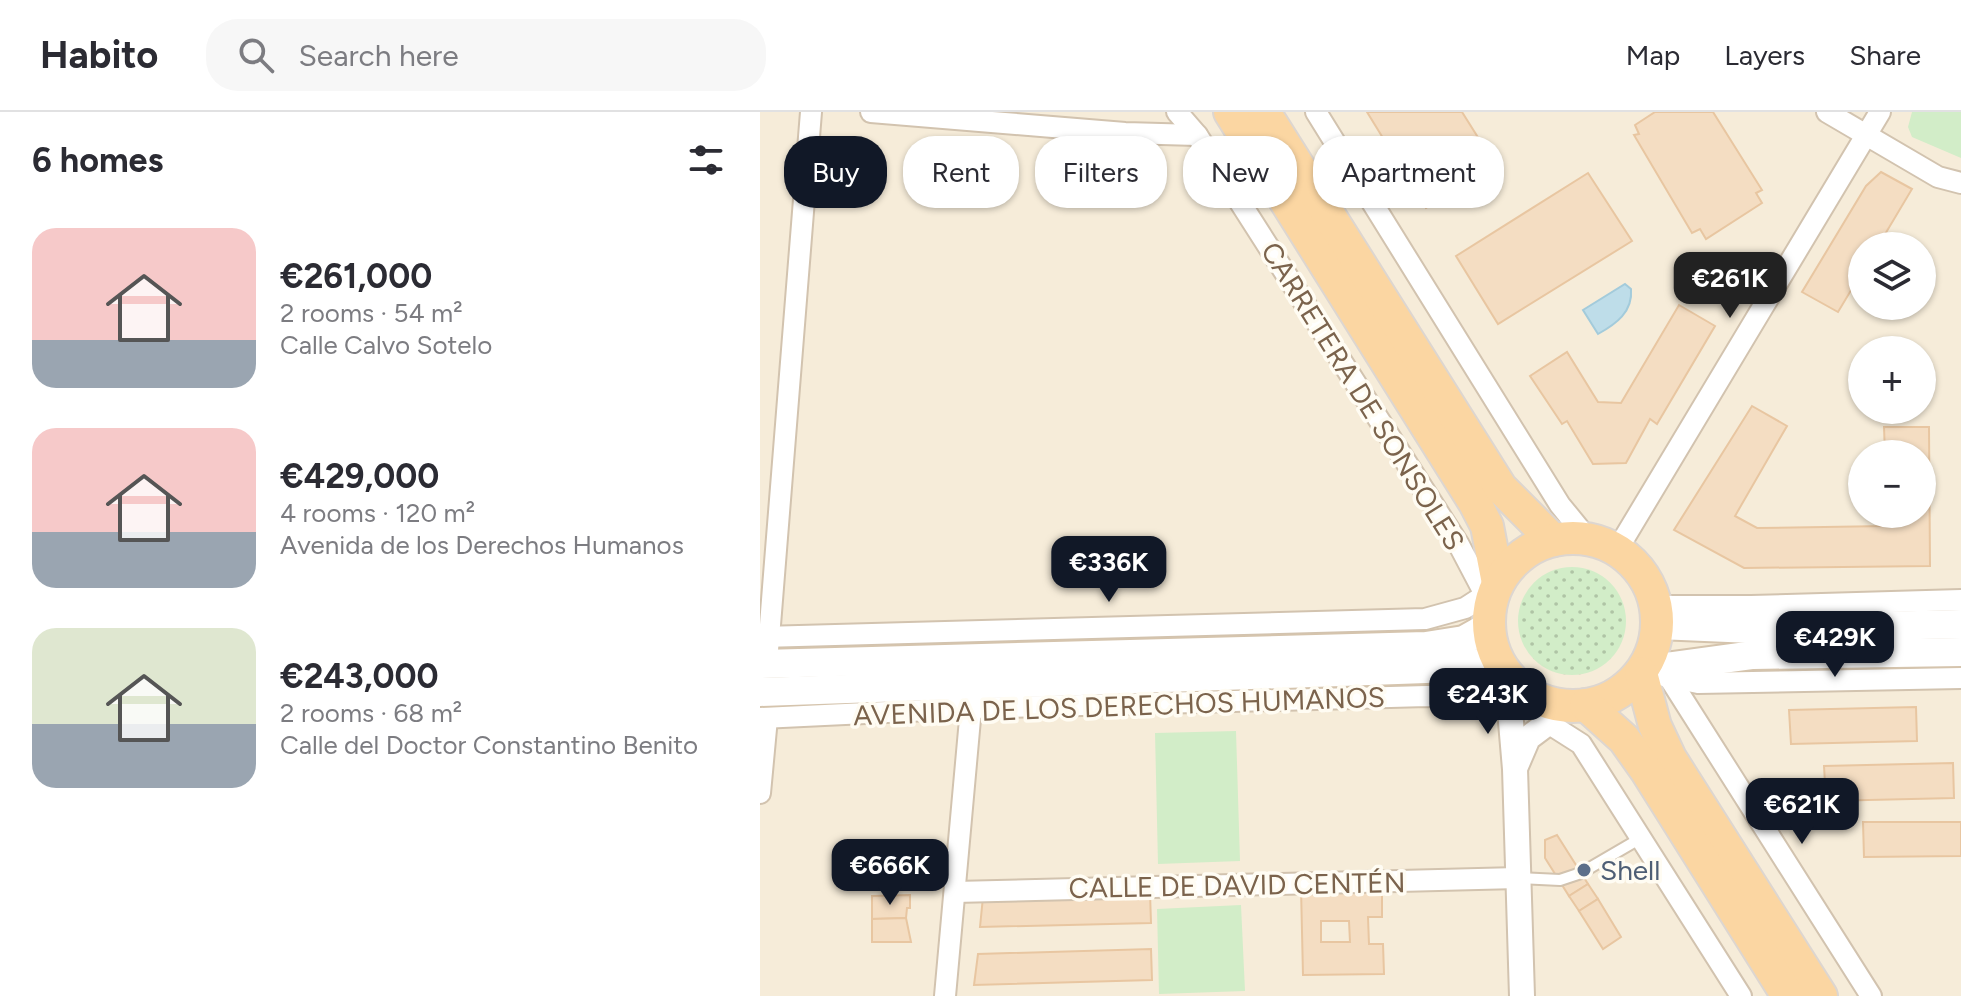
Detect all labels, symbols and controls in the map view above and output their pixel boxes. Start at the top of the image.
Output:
search box [206,19,766,91]
text: Habito [40,32,158,78]
icon: search [234,33,278,77]
text: Search here [298,37,459,74]
text: Map [1626,38,1680,72]
text: Layers [1724,38,1805,72]
text: Share [1849,38,1921,72]
chip: Buy [784,136,887,208]
chip: Rent [903,136,1019,208]
chip: Filters [1035,136,1167,208]
chip: New [1183,136,1297,208]
chip: Apartment [1313,136,1504,208]
icon: filters [684,138,728,182]
text: 6 homes [32,140,163,181]
map controls [1848,232,1936,528]
button: layers [1848,232,1936,320]
street label: CARRETERA DE SONSOLES [1254,236,1472,556]
pin: €261K [1674,252,1786,320]
text: €261,000 [280,256,432,297]
icon: home [96,260,192,356]
text: €261K [1692,262,1768,294]
text: 2 rooms · 54 m² [280,297,463,329]
text: Calle Calvo Sotelo [280,329,492,361]
button: + [1848,336,1936,424]
button: − [1848,440,1936,528]
text: €429,000 [280,456,439,497]
icon: home [96,460,192,556]
text: 4 rooms · 120 m² [280,497,475,529]
text: Avenida de los Derechos Humanos [280,529,684,561]
pin: €336K [1053,536,1165,604]
text: €336K [1069,546,1149,578]
pin: €429K [1779,611,1891,679]
text: €429K [1794,621,1876,653]
text: €243,000 [280,656,439,697]
icon: home [96,660,192,756]
pin: €243K [1432,668,1544,736]
text: €243K [1447,678,1529,710]
street label: AVENIDA DE LOS DERECHOS HUMANOS [853,680,1385,732]
text: 2 rooms · 68 m² [280,697,462,729]
text: Calle del Doctor Constantino Benito [280,729,698,761]
pin: €621K [1746,778,1858,846]
text: €621K [1764,788,1840,820]
pin: €666K [834,839,946,907]
text: €666K [850,849,930,881]
place label: Shell [1600,853,1660,887]
marker: Shell [1575,861,1593,879]
street label: CALLE DE DAVID CENTÉN [1068,865,1406,905]

